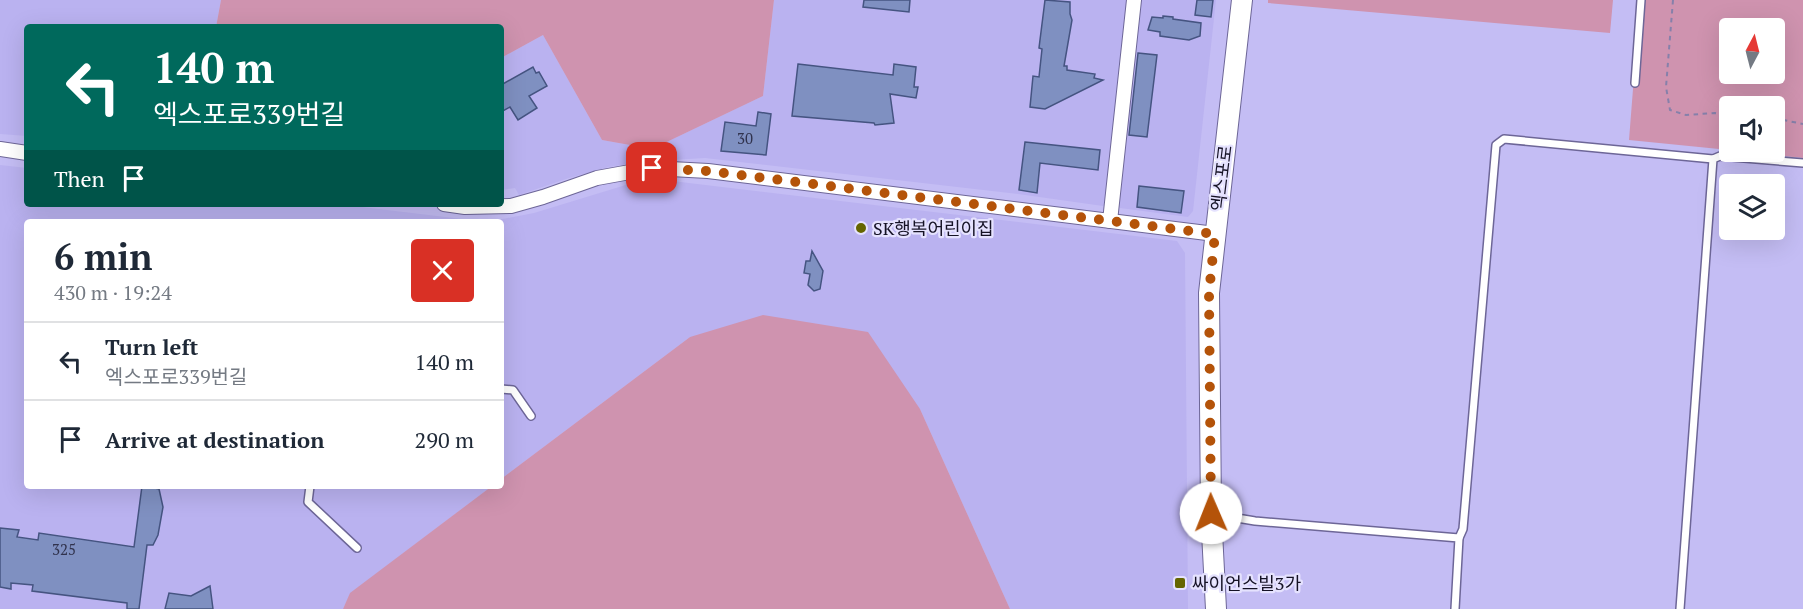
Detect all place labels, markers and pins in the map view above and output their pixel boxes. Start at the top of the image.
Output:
pin [626,142,677,193]
place label: SK행복어린이집 [873,216,994,240]
marker: SK행복어린이집 [854,221,868,235]
place label: 싸이언스빌3가 [1192,571,1301,595]
marker: 싸이언스빌3가 [1173,576,1187,590]

